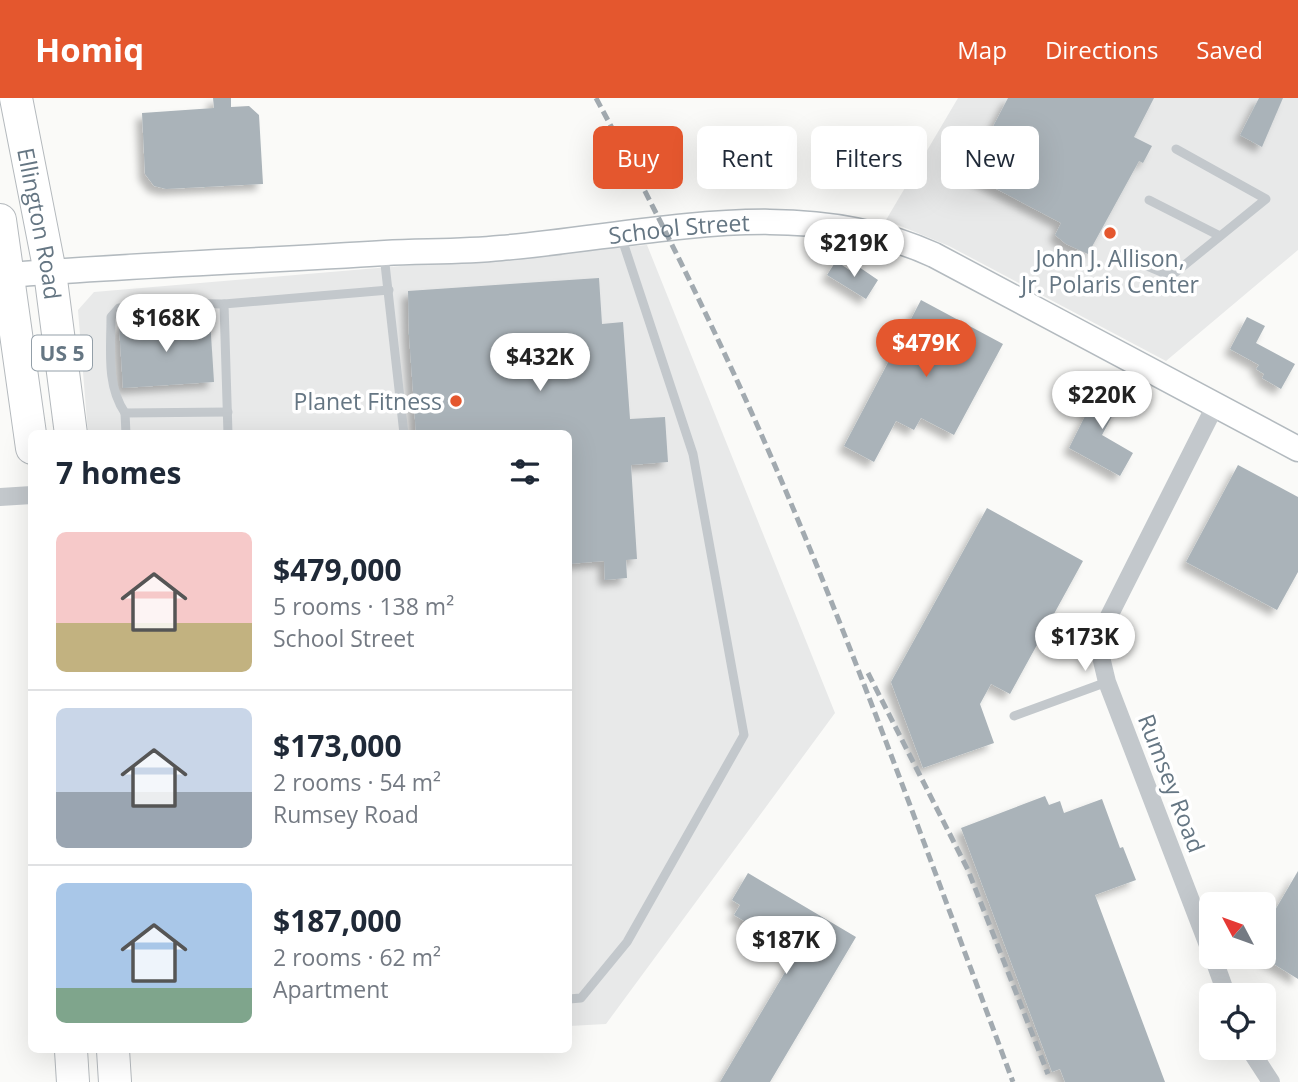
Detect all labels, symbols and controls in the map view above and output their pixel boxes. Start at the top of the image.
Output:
text: Homiq [35,27,144,72]
text: Map [957,33,1007,66]
text: Directions [1045,33,1158,66]
text: Saved [1196,33,1263,66]
chip: Buy [593,126,683,189]
chip: Rent [697,126,797,189]
chip: Filters [811,126,927,189]
chip: New [941,126,1039,189]
street label: Ellington Road [10,145,69,301]
street label: School Street [607,206,750,251]
pin: $219K [805,220,903,279]
marker: John J. Allison, Jr. Polaris Center [1102,225,1118,241]
text: $219K [820,226,888,258]
place label: John J. Allison, Jr. Polaris Center [1019,242,1200,300]
pin: $168K [117,294,215,354]
text: $168K [132,301,200,333]
pin: $479K [877,320,975,379]
text: $479K [892,326,960,358]
pin: $432K [491,334,589,393]
road number: US 5 [32,336,92,370]
text: $432K [506,340,574,372]
pin: $220K [1053,372,1151,431]
text: $220K [1068,378,1136,410]
place label: Planet Fitness [294,385,442,417]
marker: Planet Fitness [448,393,464,409]
text: 7 homes [56,452,181,493]
icon: filters [506,453,544,491]
text: $479,000 [273,549,402,590]
icon: home [112,560,196,644]
text: 5 rooms · 138 m² [273,590,454,622]
pin: $173K [1036,614,1134,673]
text: $173K [1051,620,1119,652]
text: School Street [273,622,414,654]
street label: Rumsey Road [1131,709,1213,857]
text: $173,000 [273,725,402,766]
icon: home [112,736,196,820]
text: 2 rooms · 54 m² [273,766,441,798]
text: Rumsey Road [273,798,419,830]
north arrow [1199,892,1276,970]
map controls [1199,892,1276,1060]
text: $187,000 [273,900,402,941]
icon: home [112,911,196,995]
pin: $187K [737,916,835,976]
text: $187K [752,923,820,955]
text: 2 rooms · 62 m² [273,941,441,973]
text: Apartment [273,973,389,1005]
button: locate [1199,983,1276,1060]

